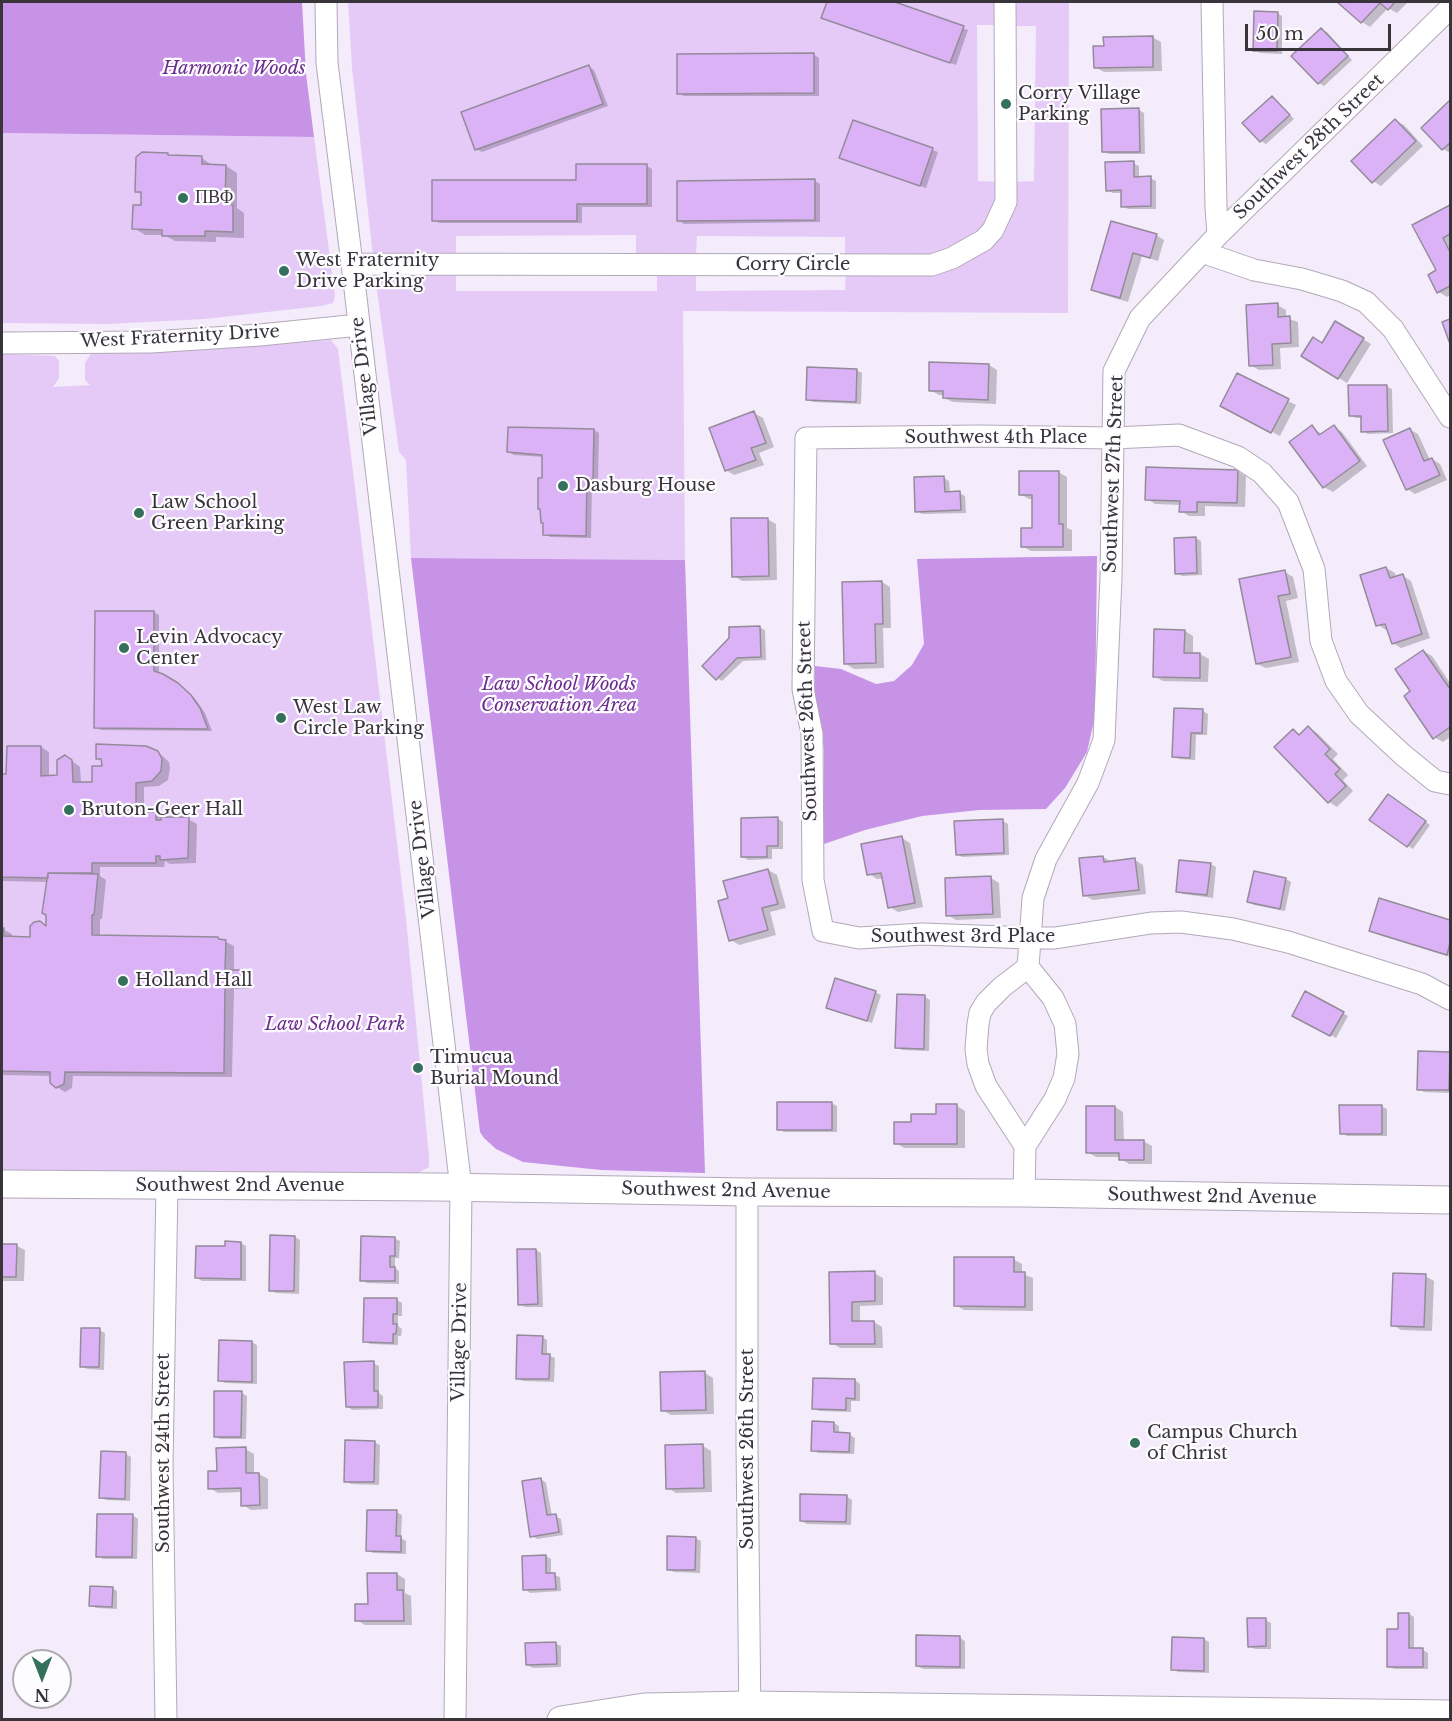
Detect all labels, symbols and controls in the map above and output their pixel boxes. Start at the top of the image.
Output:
scale bar [1248,12,1394,50]
text: 50 m [1256,23,1304,45]
park label: Harmonic Woods [162,58,306,80]
street label: Southwest 28th Street [1229,70,1389,224]
place label: Corry Village Parking [1018,83,1141,125]
marker: Corry Village Parking [999,97,1013,111]
place label: ΠΒΦ [195,187,233,209]
marker: ΠΒΦ [176,191,190,205]
place label: West Fraternity Drive Parking [296,250,439,292]
street label: Corry Circle [736,254,850,276]
marker: West Fraternity Drive Parking [277,264,291,278]
street label: Village Drive [347,315,383,437]
street label: West Fraternity Drive [80,321,280,353]
street label: Southwest 27th Street [1100,374,1128,574]
street label: Southwest 4th Place [905,427,1087,449]
place label: Dasburg House [575,475,716,497]
marker: Dasburg House [556,479,570,493]
place label: Law School Green Parking [151,492,284,534]
marker: Law School Green Parking [132,506,146,520]
street label: Southwest 26th Street [794,620,822,822]
place label: Levin Advocacy Center [136,627,283,670]
marker: Levin Advocacy Center [117,641,131,655]
park label: Law School Woods Conservation Area [481,674,637,716]
place label: West Law Circle Parking [293,697,424,740]
marker: West Law Circle Parking [274,711,288,725]
street label: Village Drive [405,798,441,920]
place label: Bruton-Geer Hall [81,799,243,821]
marker: Bruton-Geer Hall [62,803,76,817]
street label: Southwest 3rd Place [871,926,1055,948]
place label: Holland Hall [135,970,253,992]
marker: Holland Hall [116,974,130,988]
park label: Law School Park [265,1014,405,1036]
place label: Timucua Burial Mound [430,1047,559,1090]
marker: Timucua Burial Mound [411,1061,425,1075]
street label: Southwest 2nd Avenue [135,1175,345,1197]
street label: Southwest 2nd Avenue [621,1178,831,1204]
street label: Southwest 2nd Avenue [1107,1184,1317,1210]
street label: Village Drive [448,1282,472,1402]
street label: Southwest 26th Street [737,1349,759,1549]
street label: Southwest 24th Street [153,1353,175,1553]
place label: Campus Church of Christ [1147,1422,1298,1464]
marker: Campus Church of Christ [1128,1436,1142,1450]
north arrow [12,1649,72,1709]
text: N [34,1685,50,1705]

